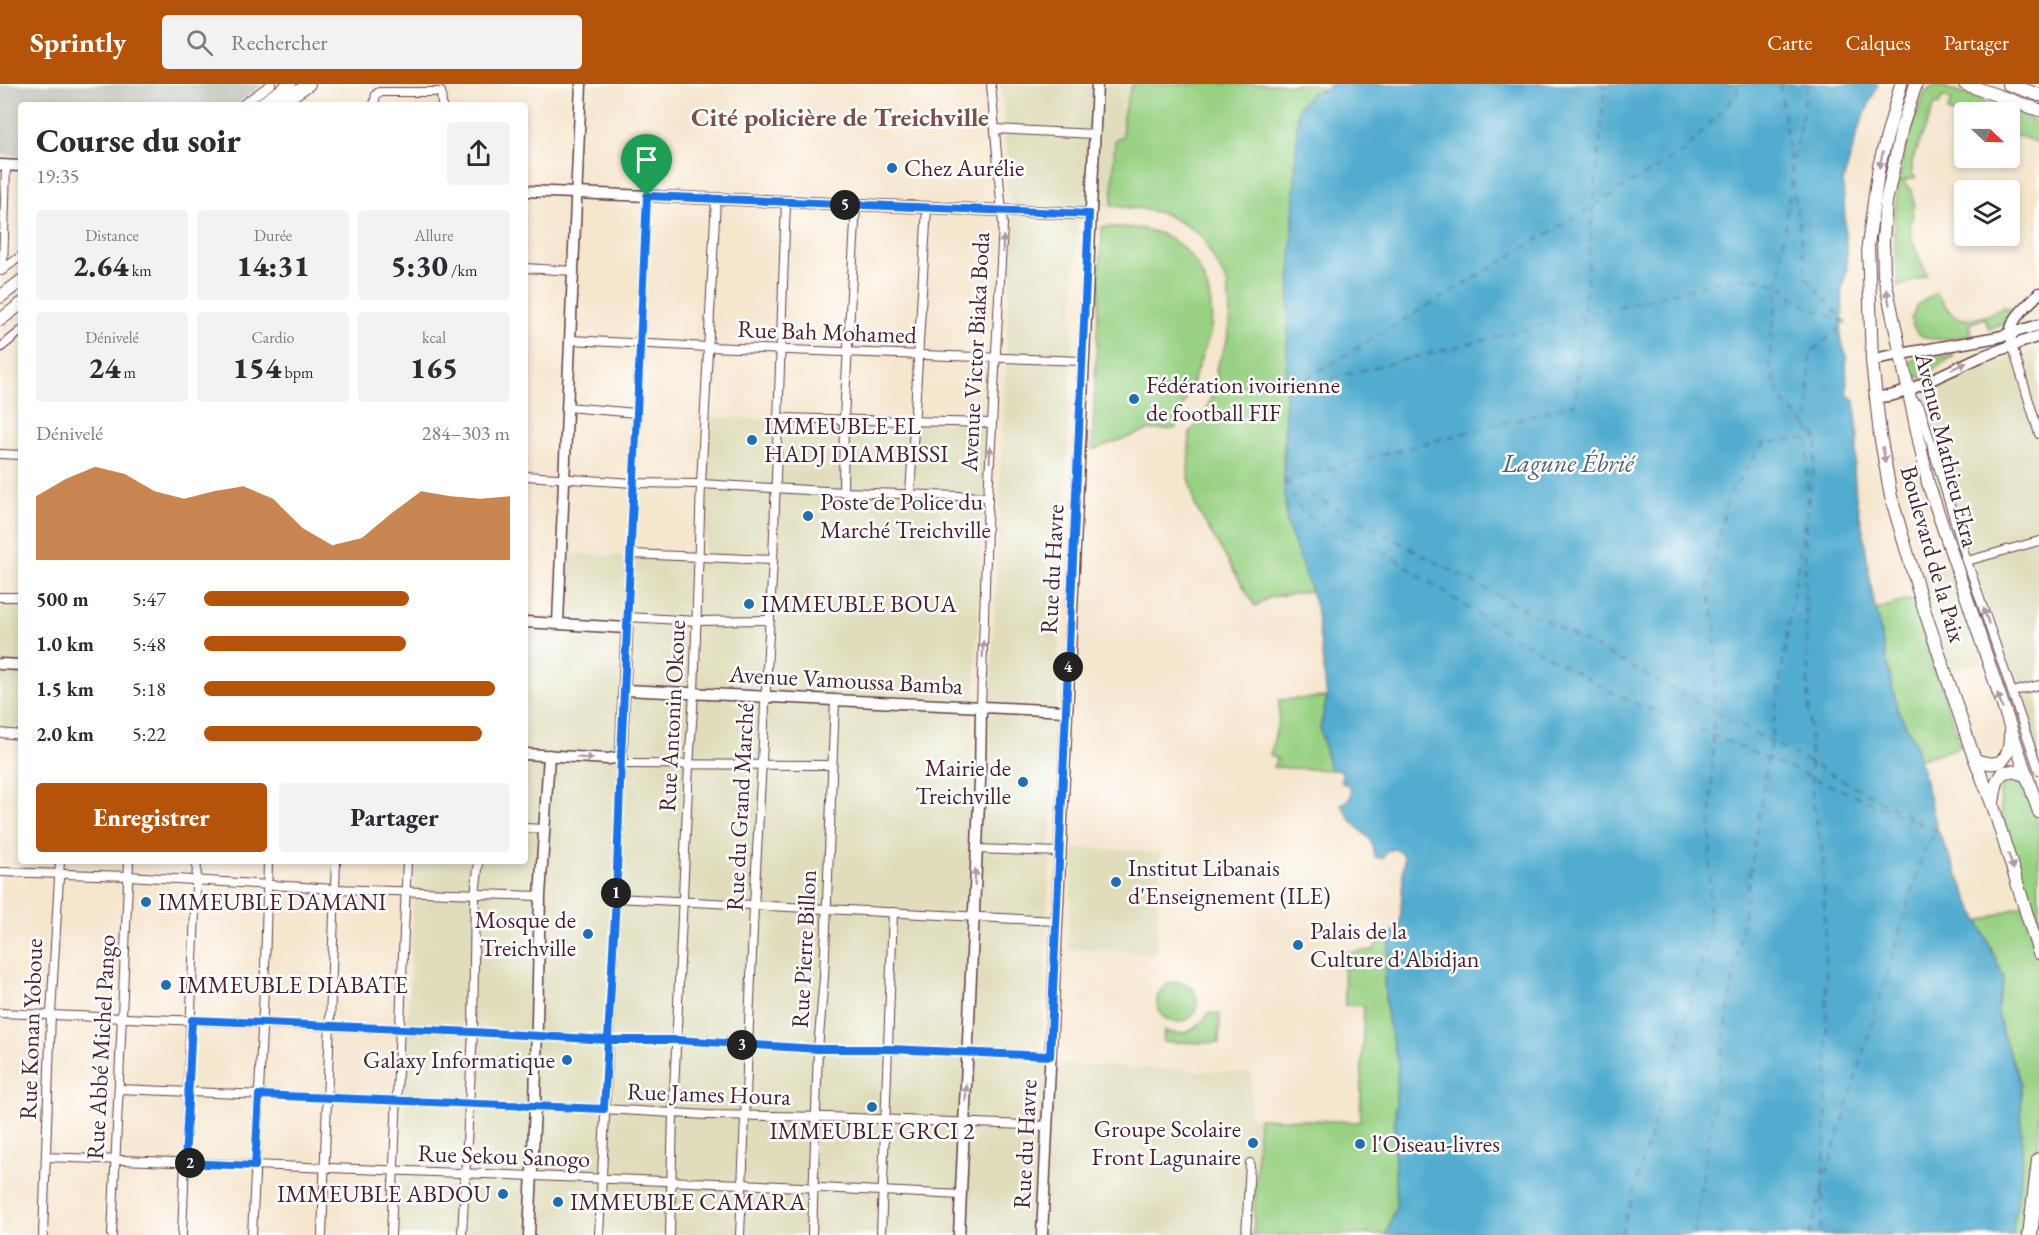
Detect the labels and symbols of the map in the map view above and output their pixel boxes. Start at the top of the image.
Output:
district label: Cité policière de Treichville [691,100,989,134]
north arrow [1954,102,2020,168]
pin [621,134,672,196]
one-way arrow [1875,151,1885,169]
place label: Chez Aurélie [904,152,1024,183]
marker: Chez Aurélie [885,161,899,175]
pin: 5 [830,190,860,220]
street label: Avenue Victor Biaka Boda [953,231,996,474]
one-way arrow [998,235,1007,254]
one-way arrow [1883,287,1892,306]
street label: Rue Bah Mohamed [737,313,918,350]
street label: Avenue Mathieu Ekra [1908,348,1987,551]
one-way arrow [1950,361,1968,371]
place label: Fédération ivoirienne de football FIF [1146,369,1340,428]
marker: Fédération ivoirienne de football FIF [1127,392,1141,406]
place label: IMMEUBLE EL HADJ DIAMBISSI [764,410,948,469]
marker: IMMEUBLE EL HADJ DIAMBISSI [745,433,759,447]
one-way arrow [986,444,995,463]
one-way arrow [1879,445,1888,464]
water label: Lagune Ébrié [1501,446,1636,480]
street label: Boulevard de la Paix [1893,462,1974,647]
place label: Poste de Police du Marché Treichville [820,486,991,545]
street label: Rue du Havre [1033,503,1070,635]
marker: Poste de Police du Marché Treichville [801,509,815,523]
place label: IMMEUBLE BOUA [761,588,957,619]
marker: IMMEUBLE BOUA [742,597,756,611]
one-way arrow [1980,607,1990,625]
street label: Rue Antonin Okoue [651,619,692,813]
one-way arrow [978,639,988,658]
pin: 4 [1053,652,1083,682]
street label: Avenue Vamoussa Bamba [727,658,964,701]
one-way arrow [1995,692,2005,710]
street label: Rue du Grand Marché [719,702,760,912]
place label: Mairie de Treichville [915,752,1011,811]
one-way arrow [575,753,594,762]
marker: Mairie de Treichville [1016,775,1030,789]
place label: Institut Libanais d'Enseignement (ILE) [1128,852,1331,911]
one-way arrow [2007,853,2016,871]
one-way arrow [971,867,980,886]
street label: Rue Pierre Billon [784,869,823,1029]
marker: Institut Libanais d'Enseignement (ILE) [1109,875,1123,889]
pin: 1 [601,878,631,908]
place label: IMMEUBLE DAMANI [158,886,386,917]
marker: IMMEUBLE DAMANI [139,895,153,909]
place label: Mosque de Treichville [474,904,576,963]
place label: Palais de la Culture d'Abidjan [1310,915,1480,974]
marker: Mosque de Treichville [581,927,595,941]
street label: Rue Abbé Michel Pango [79,933,122,1160]
street label: Rue Konan Yoboue [12,938,49,1120]
marker: Palais de la Culture d'Abidjan [1291,938,1305,952]
place label: IMMEUBLE DIABATE [178,969,408,1000]
marker: IMMEUBLE DIABATE [159,978,173,992]
pin: 3 [727,1030,757,1060]
place label: Galaxy Informatique [363,1044,555,1075]
marker: Galaxy Informatique [560,1053,574,1067]
street label: Rue James Houra [627,1075,792,1112]
street label: Rue du Havre [1006,1078,1043,1210]
one-way arrow [961,1083,970,1102]
marker: IMMEUBLE GRCI 2 [865,1100,879,1114]
place label: Groupe Scolaire Front Lagunaire [1092,1113,1241,1172]
place label: IMMEUBLE GRCI 2 [769,1115,975,1146]
place label: l'Oiseau-livres [1372,1128,1500,1159]
marker: Groupe Scolaire Front Lagunaire [1246,1136,1260,1150]
street label: Rue Sekou Sanogo [417,1137,591,1174]
marker: l'Oiseau-livres [1353,1137,1367,1151]
pin: 2 [175,1148,205,1178]
place label: IMMEUBLE ABDOU [277,1178,491,1209]
place label: IMMEUBLE CAMARA [570,1186,806,1217]
marker: IMMEUBLE ABDOU [496,1187,510,1201]
marker: IMMEUBLE CAMARA [551,1195,565,1209]

